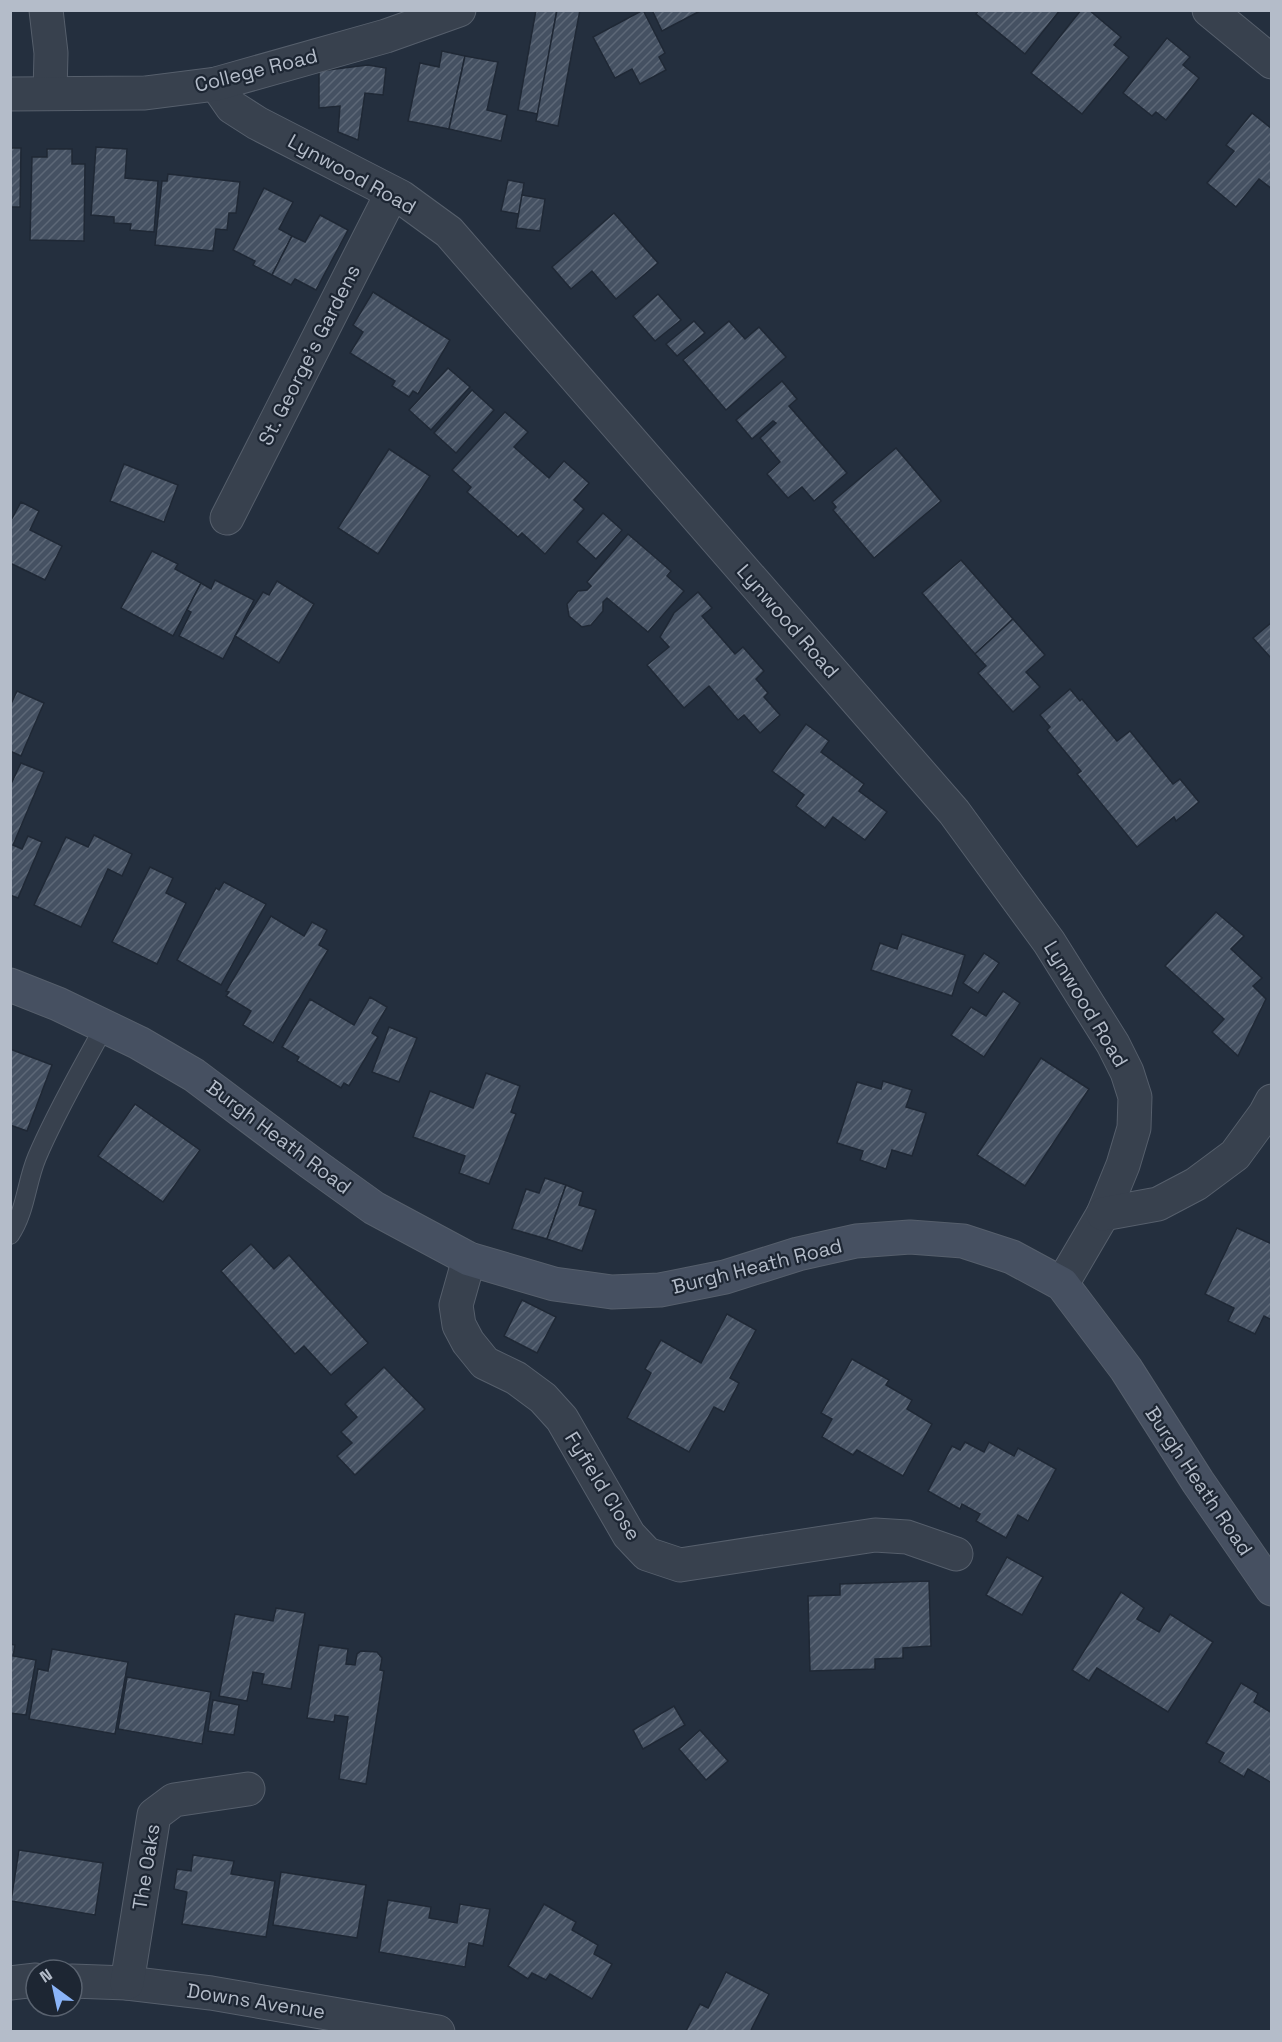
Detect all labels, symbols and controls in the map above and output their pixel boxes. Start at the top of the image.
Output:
street label: College Road [192,42,320,98]
street label: Lynwood Road [283,128,421,220]
street label: St. George's Gardens [252,260,366,450]
street label: Lynwood Road [731,559,845,683]
street label: Lynwood Road [1038,936,1134,1072]
street label: Burgh Heath Road [202,1074,356,1200]
street label: Burgh Heath Road [669,1232,845,1300]
street label: Burgh Heath Road [1139,1401,1259,1561]
street label: Fyfield Close [559,1427,647,1545]
street label: The Oaks [126,1822,166,1912]
north arrow [24,1958,84,2018]
text: N [36,1964,56,1988]
street label: Downs Avenue [185,1977,327,2025]

